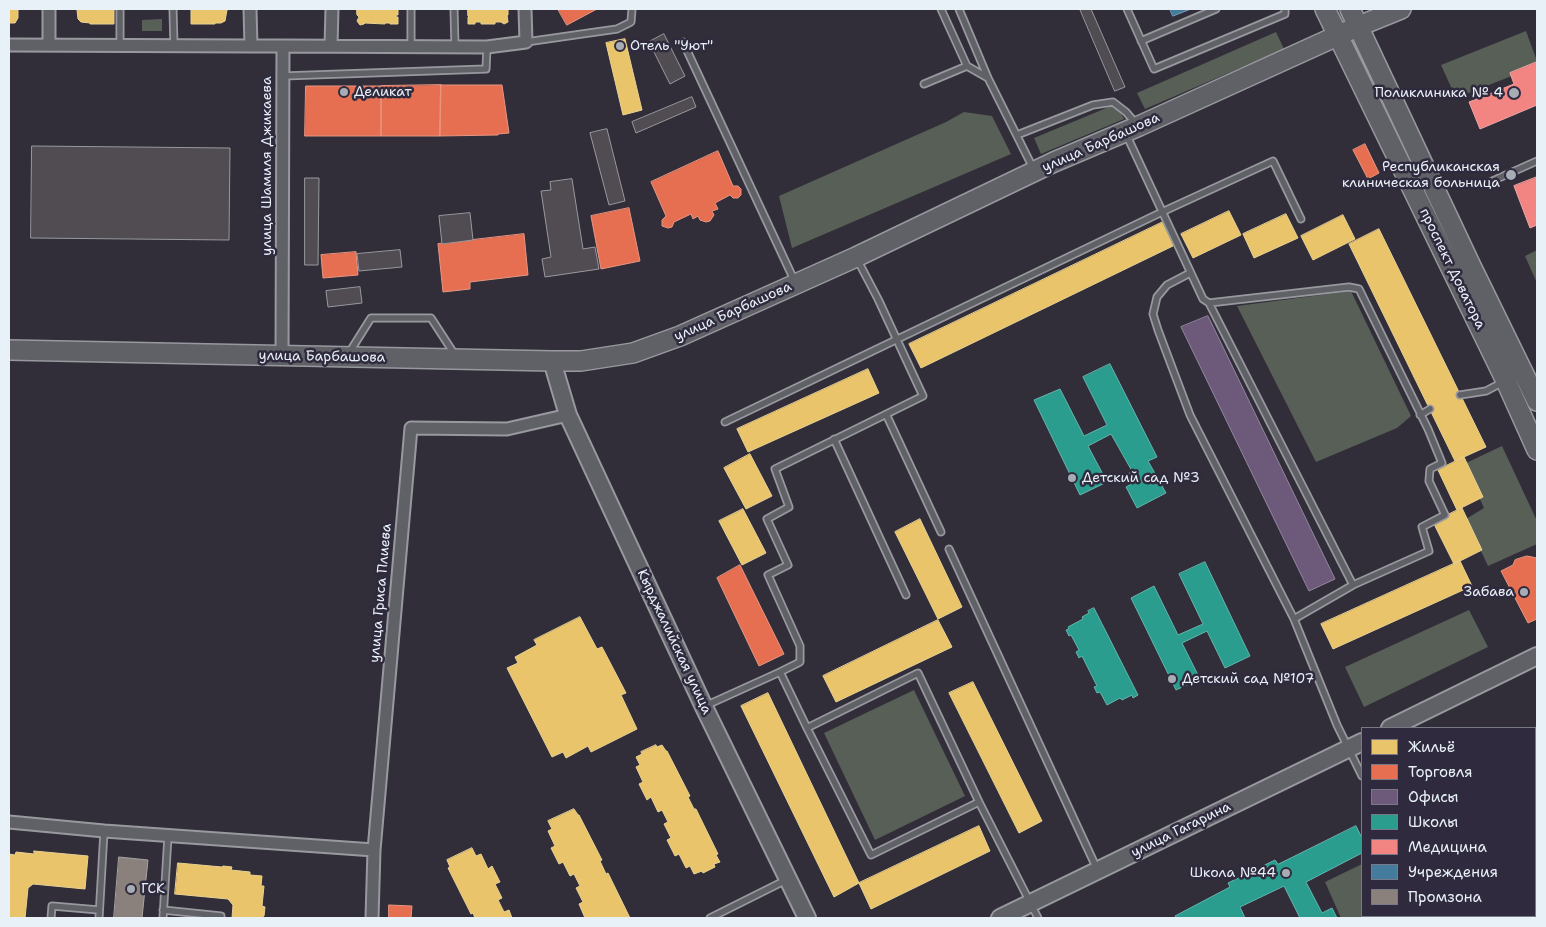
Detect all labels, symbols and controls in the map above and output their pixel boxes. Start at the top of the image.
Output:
place label: Отель "Уют" [630,38,713,54]
marker: Отель "Уют" [614,40,626,52]
street label: улица Шамиля Джикаева [259,76,275,256]
place label: Деликат [354,84,412,100]
place label: Поликлиника № 4 [1375,85,1503,101]
marker: Деликат [338,86,350,98]
marker: Поликлиника № 4 [1507,86,1521,100]
street label: улица Барбашова [1040,110,1162,176]
place label: Республиканская клиническая больница [1342,159,1500,192]
marker: Республиканская клиническая больница [1504,168,1518,182]
street label: проспект Доватора [1415,206,1489,332]
street label: улица Барбашова [672,279,794,345]
street label: улица Барбашова [259,347,385,367]
place label: Детский сад №3 [1082,470,1200,486]
marker: Детский сад №3 [1066,472,1078,484]
street label: улица Гриса Плиева [367,523,395,663]
street label: Кырджалийская улица [633,567,715,717]
place label: Забава [1464,584,1514,600]
marker: Забава [1518,586,1530,598]
place label: Детский сад №107 [1182,671,1314,687]
marker: Детский сад №107 [1166,673,1178,685]
legend [1361,727,1536,917]
text: Жильё [1408,737,1455,757]
text: Торговля [1408,762,1473,782]
text: Офисы [1408,787,1458,807]
street label: улица Гагарина [1128,799,1234,861]
text: Школы [1408,812,1458,832]
text: Медицина [1408,837,1487,857]
text: Учреждения [1408,862,1498,882]
place label: Школа №44 [1190,865,1276,881]
marker: Школа №44 [1280,867,1292,879]
place label: ГСК [141,881,165,897]
marker: ГСК [125,883,137,895]
text: Промзона [1408,887,1482,907]

